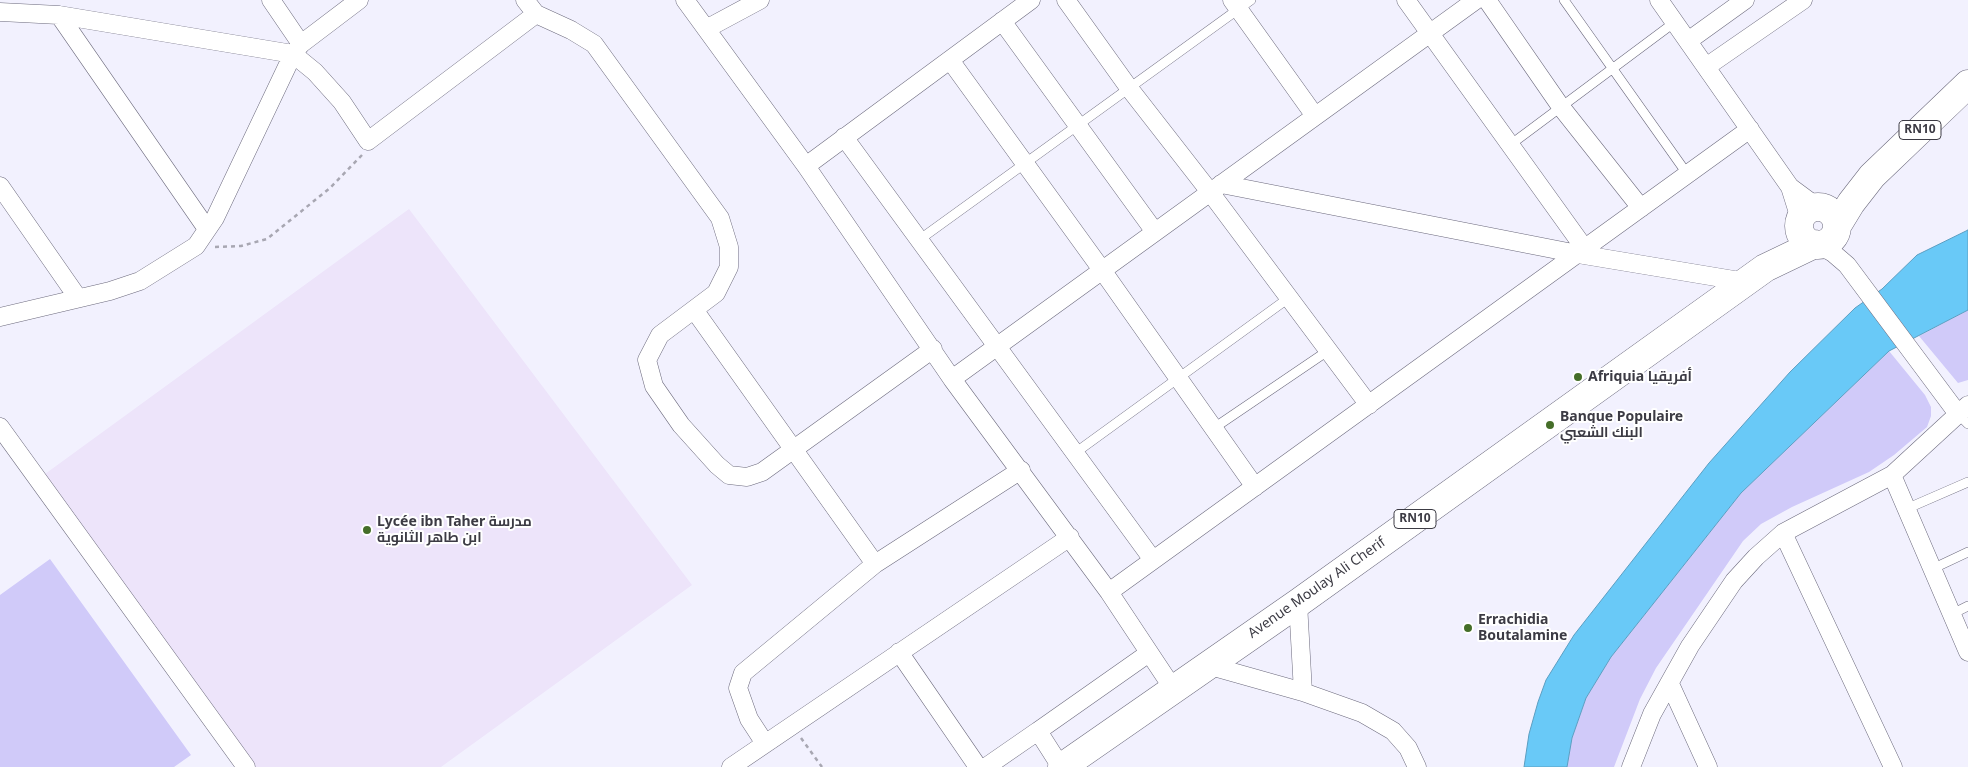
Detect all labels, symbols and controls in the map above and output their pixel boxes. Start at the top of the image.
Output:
road number: RN10 [1899,120,1941,140]
place label: Afriquia أفريقيا [1588,369,1692,385]
marker: Afriquia أفريقيا [1572,371,1584,383]
place label: Banque Populaire البنك الشعبي [1560,409,1683,442]
marker: Banque Populaire البنك الشعبي [1544,419,1556,431]
road number: RN10 [1394,509,1436,528]
place label: Lycée ibn Taher مدرسة ابن طاهر الثانوية [377,514,532,546]
marker: Lycée ibn Taher مدرسة ابن طاهر الثانوية [361,524,373,536]
street label: Avenue Moulay Ali Cherif [1245,534,1389,642]
place label: Errachidia Boutalamine [1478,612,1567,644]
marker: Errachidia Boutalamine [1462,622,1474,634]

